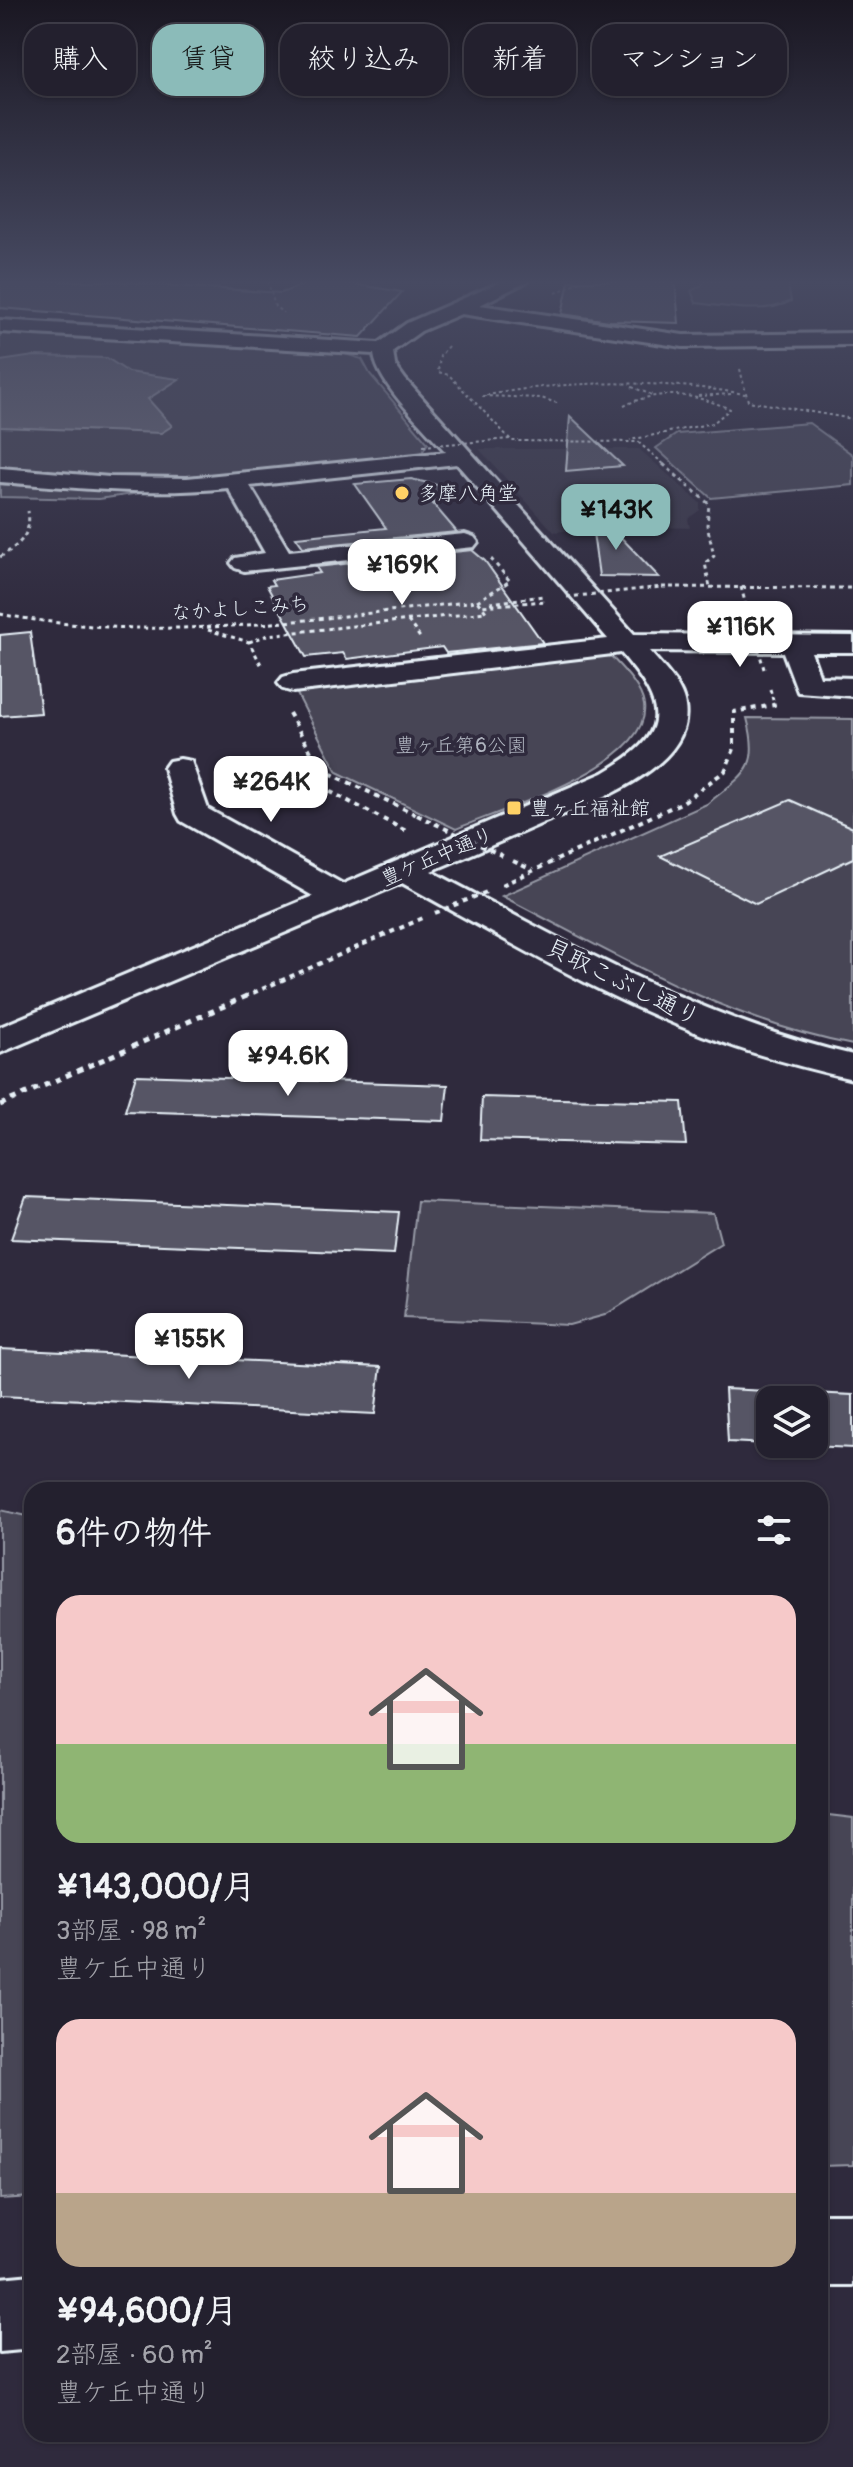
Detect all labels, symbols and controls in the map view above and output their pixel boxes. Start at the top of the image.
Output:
chip: 購入 [24,24,136,96]
chip: 賃貸 [152,24,264,96]
chip: 絞り込み [280,24,448,96]
chip: 新着 [464,24,576,96]
chip: マンション [592,24,787,96]
place label: 多摩八角堂 [418,481,518,506]
marker: 多摩八角堂 [393,484,411,502]
pin: ¥143K [560,484,672,552]
text: ¥143K [579,494,653,526]
pin: ¥169K [346,539,458,607]
text: ¥169K [366,549,438,581]
street label: なかよしこみち [170,591,310,626]
pin: ¥116K [684,601,796,669]
text: ¥116K [705,611,775,643]
park label: 豊ヶ丘第6公園 [395,733,527,758]
pin: ¥264K [215,756,327,824]
text: ¥264K [232,766,310,798]
place label: 豊ヶ丘福祉館 [530,796,650,821]
marker: 豊ヶ丘福祉館 [505,799,523,817]
street label: 豊ケ丘中通り [377,822,497,891]
street label: 貝取こぶし通り [541,933,705,1032]
pin: ¥94.6K [223,1030,353,1098]
text: ¥94.6K [246,1040,330,1072]
pin: ¥155K [133,1313,245,1381]
text: ¥155K [153,1323,225,1355]
map controls [756,1386,828,1458]
button: layers [756,1386,828,1458]
icon: filters [752,1508,796,1552]
text: 6件の物件 [56,1512,212,1555]
icon: home [354,1647,498,1791]
text: ¥143,000/月 [56,1866,256,1909]
text: 3部屋 · 98 m² [56,1915,206,1947]
text: 豊ケ丘中通り [56,1953,212,1985]
icon: home [354,2071,498,2215]
text: ¥94,600/月 [56,2290,238,2333]
text: 2部屋 · 60 m² [56,2339,213,2371]
text: 豊ケ丘中通り [56,2377,212,2409]

